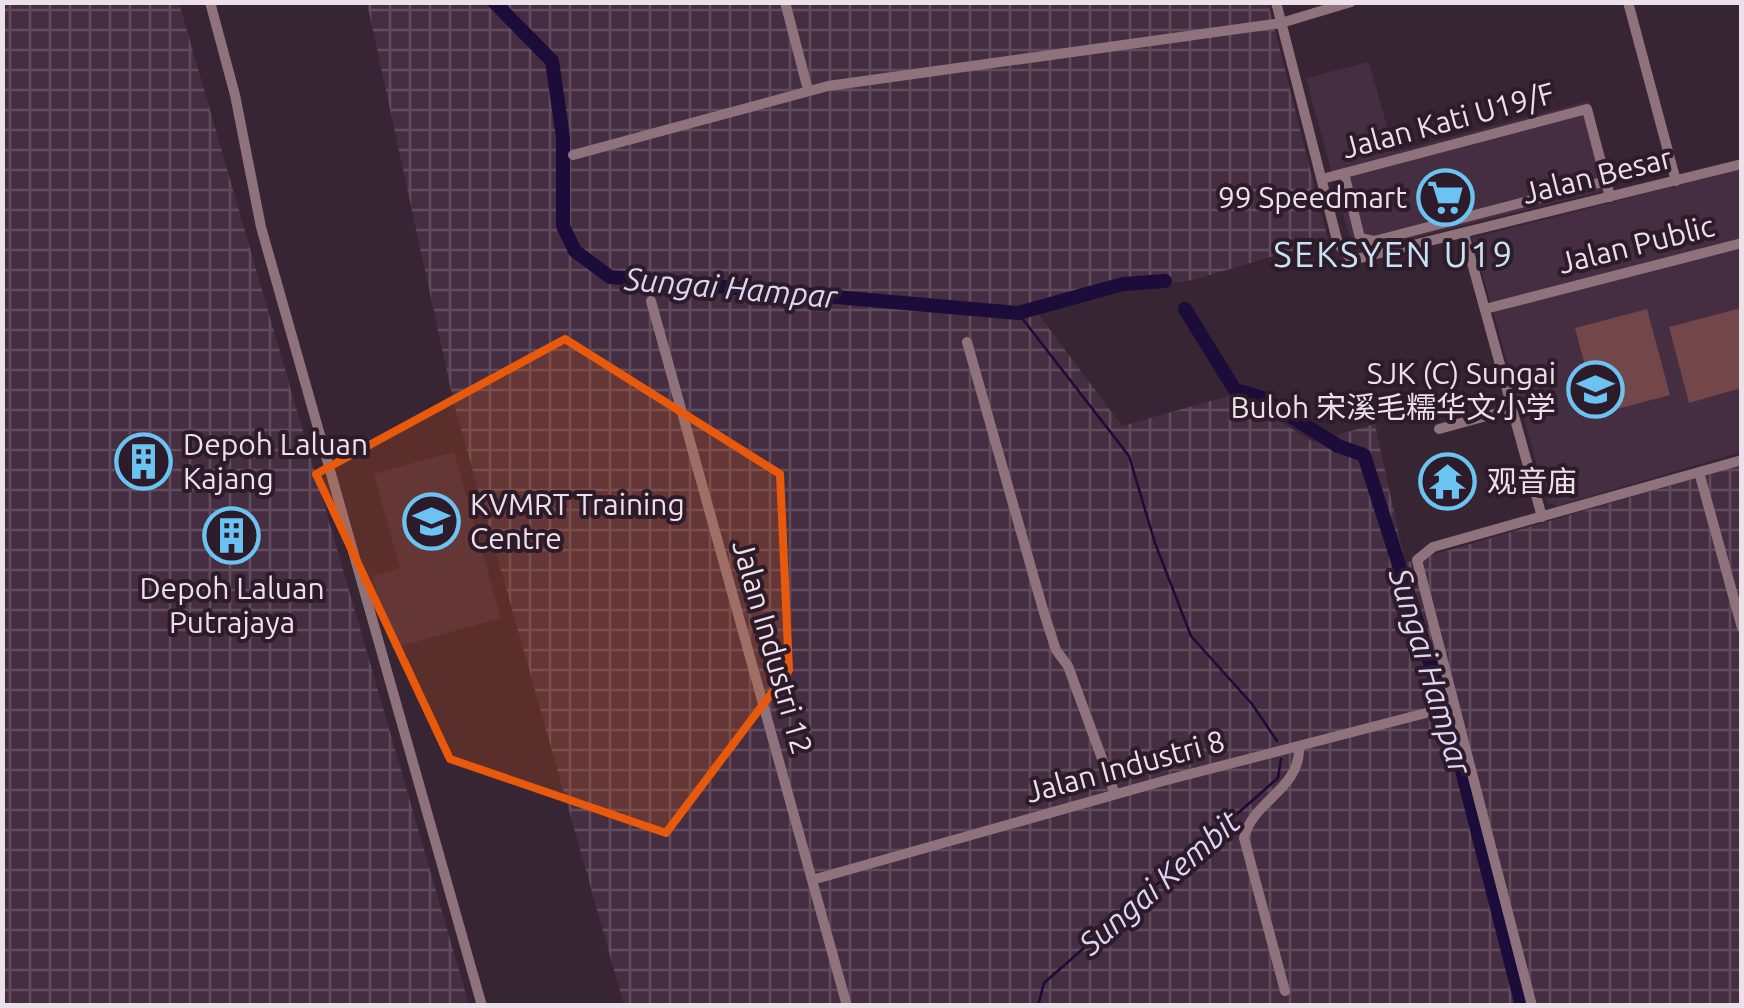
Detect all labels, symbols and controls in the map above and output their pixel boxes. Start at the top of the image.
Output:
street label: Jalan Kati U19/F [1338,75,1558,165]
street label: Jalan Besar [1519,140,1676,210]
supermarket icon: 99 Speedmart [1416,167,1476,227]
place label: 99 Speedmart [1218,180,1407,214]
street label: Jalan Public [1555,208,1717,280]
district label: SEKSYEN U19 [1273,234,1515,274]
water label: Sungai Hampar [622,260,840,314]
place label: SJK (C) Sungai Buloh 宋溪毛糯华文小学 [1230,356,1556,424]
school or university icon: SJK (C) Sungai Buloh 宋溪毛糯华文小学 [1565,360,1625,420]
place label: Depoh Laluan Kajang [183,427,368,495]
building icon: Depoh Laluan Kajang [114,431,174,491]
temple icon: 观音庙 [1418,451,1478,511]
place label: 观音庙 [1487,464,1577,498]
place label: KVMRT Training Centre [470,487,685,555]
school or university icon: KVMRT Training Centre [401,491,461,551]
building icon: Depoh Laluan Putrajaya [202,505,262,565]
street label: Jalan Industri 12 [726,536,820,758]
water label: Sungai Hampar [1382,563,1480,779]
place label: Depoh Laluan Putrajaya [139,571,325,639]
street label: Jalan Industri 8 [1022,723,1228,809]
water label: Sungai Kembit [1071,802,1247,962]

